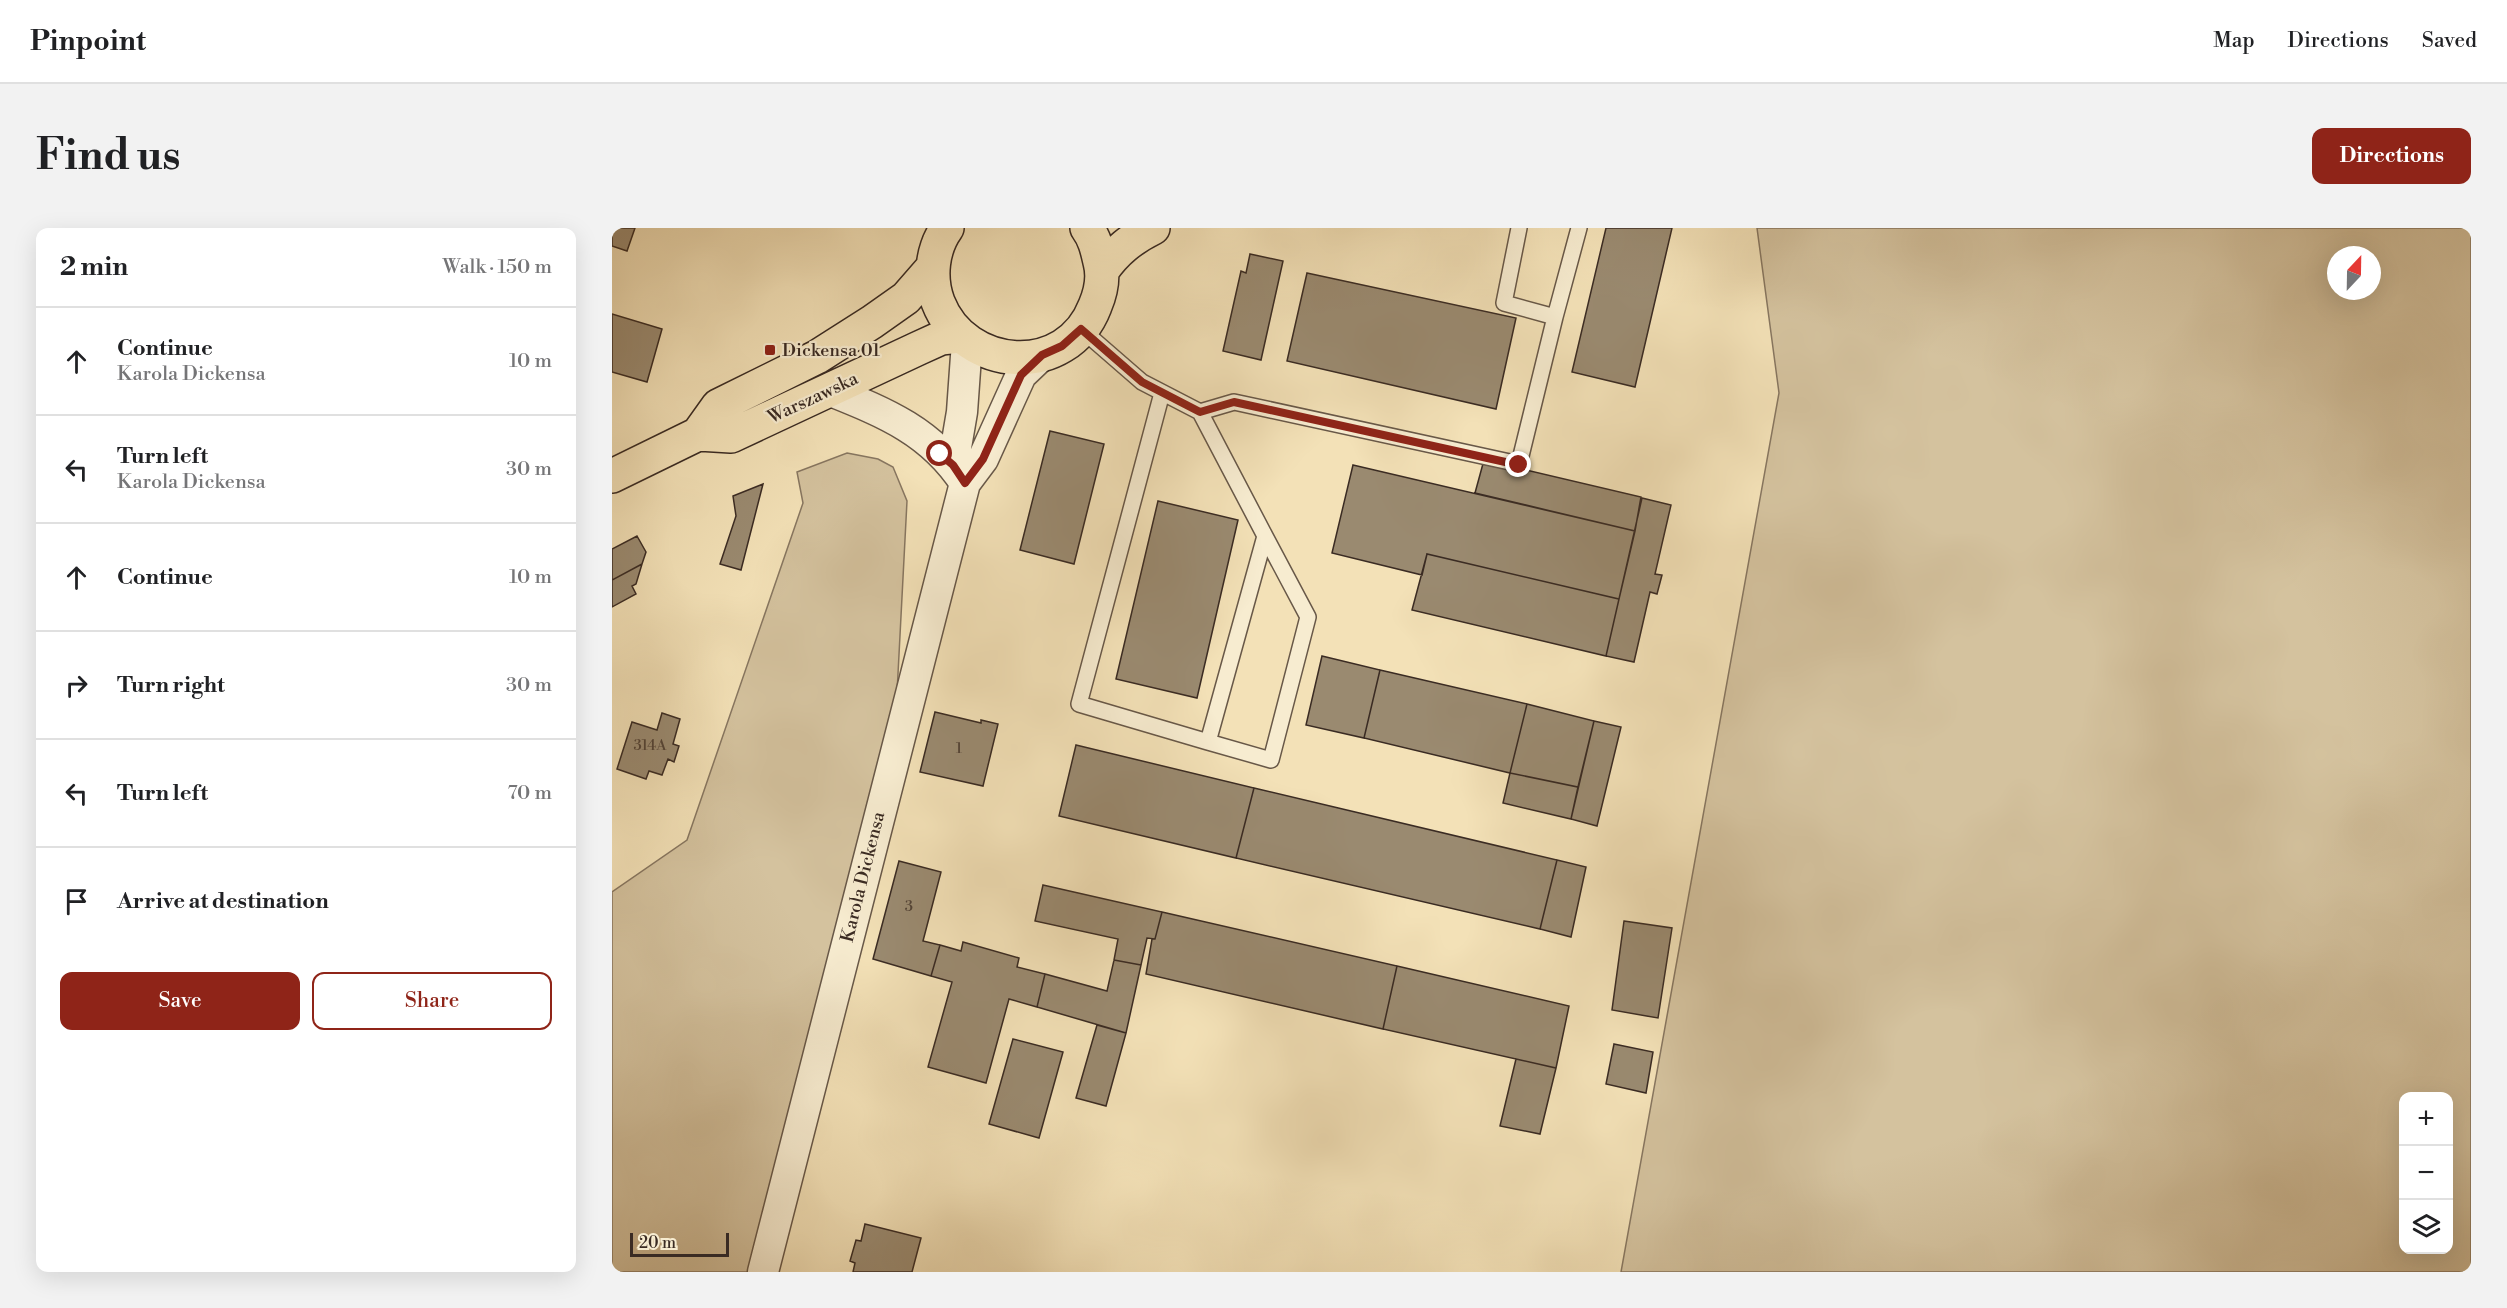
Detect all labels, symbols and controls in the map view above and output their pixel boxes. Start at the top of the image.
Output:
text: Pinpoint [30,24,146,59]
text: Map [2213,28,2255,54]
text: Directions [2288,28,2389,54]
text: Saved [2422,28,2477,54]
button: Directions [2312,128,2471,184]
text: Find us [36,130,180,183]
north arrow [2327,246,2381,300]
text: 2 min [60,251,128,283]
text: Walk · 150 m [443,255,552,280]
text: Continue [117,335,213,362]
place label: Dickensa 01 [782,339,880,362]
marker: Dickensa 01 [763,343,777,357]
icon: ahead [60,345,93,378]
text: 10 m [509,349,552,374]
text: Karola Dickensa [117,362,266,387]
street label: Warszawska [763,367,863,429]
route start [926,440,952,466]
text: Turn left [117,443,208,470]
route end [1505,451,1531,477]
icon: left [60,453,93,486]
text: 30 m [506,457,552,482]
text: Karola Dickensa [117,470,266,495]
icon: ahead [60,561,93,594]
text: Continue [117,564,213,591]
text: 10 m [509,565,552,590]
icon: right [60,669,93,702]
text: Turn right [117,672,225,699]
text: 30 m [506,673,552,698]
house number: 314A [633,736,667,755]
house number: 1 [956,739,963,758]
icon: left [60,777,93,810]
text: Turn left [117,780,208,807]
text: 70 m [508,781,552,806]
street label: Karola Dickensa [836,808,891,945]
icon: arrive [60,885,93,918]
text: Arrive at destination [117,888,329,915]
house number: 3 [905,897,913,916]
button: Save [60,972,300,1030]
button: Share [312,972,552,1030]
map controls [2399,1092,2453,1254]
button: + [2399,1092,2453,1146]
button: − [2399,1146,2453,1200]
button: layers [2399,1200,2453,1254]
scale bar [630,1230,729,1258]
text: 20 m [639,1233,676,1253]

